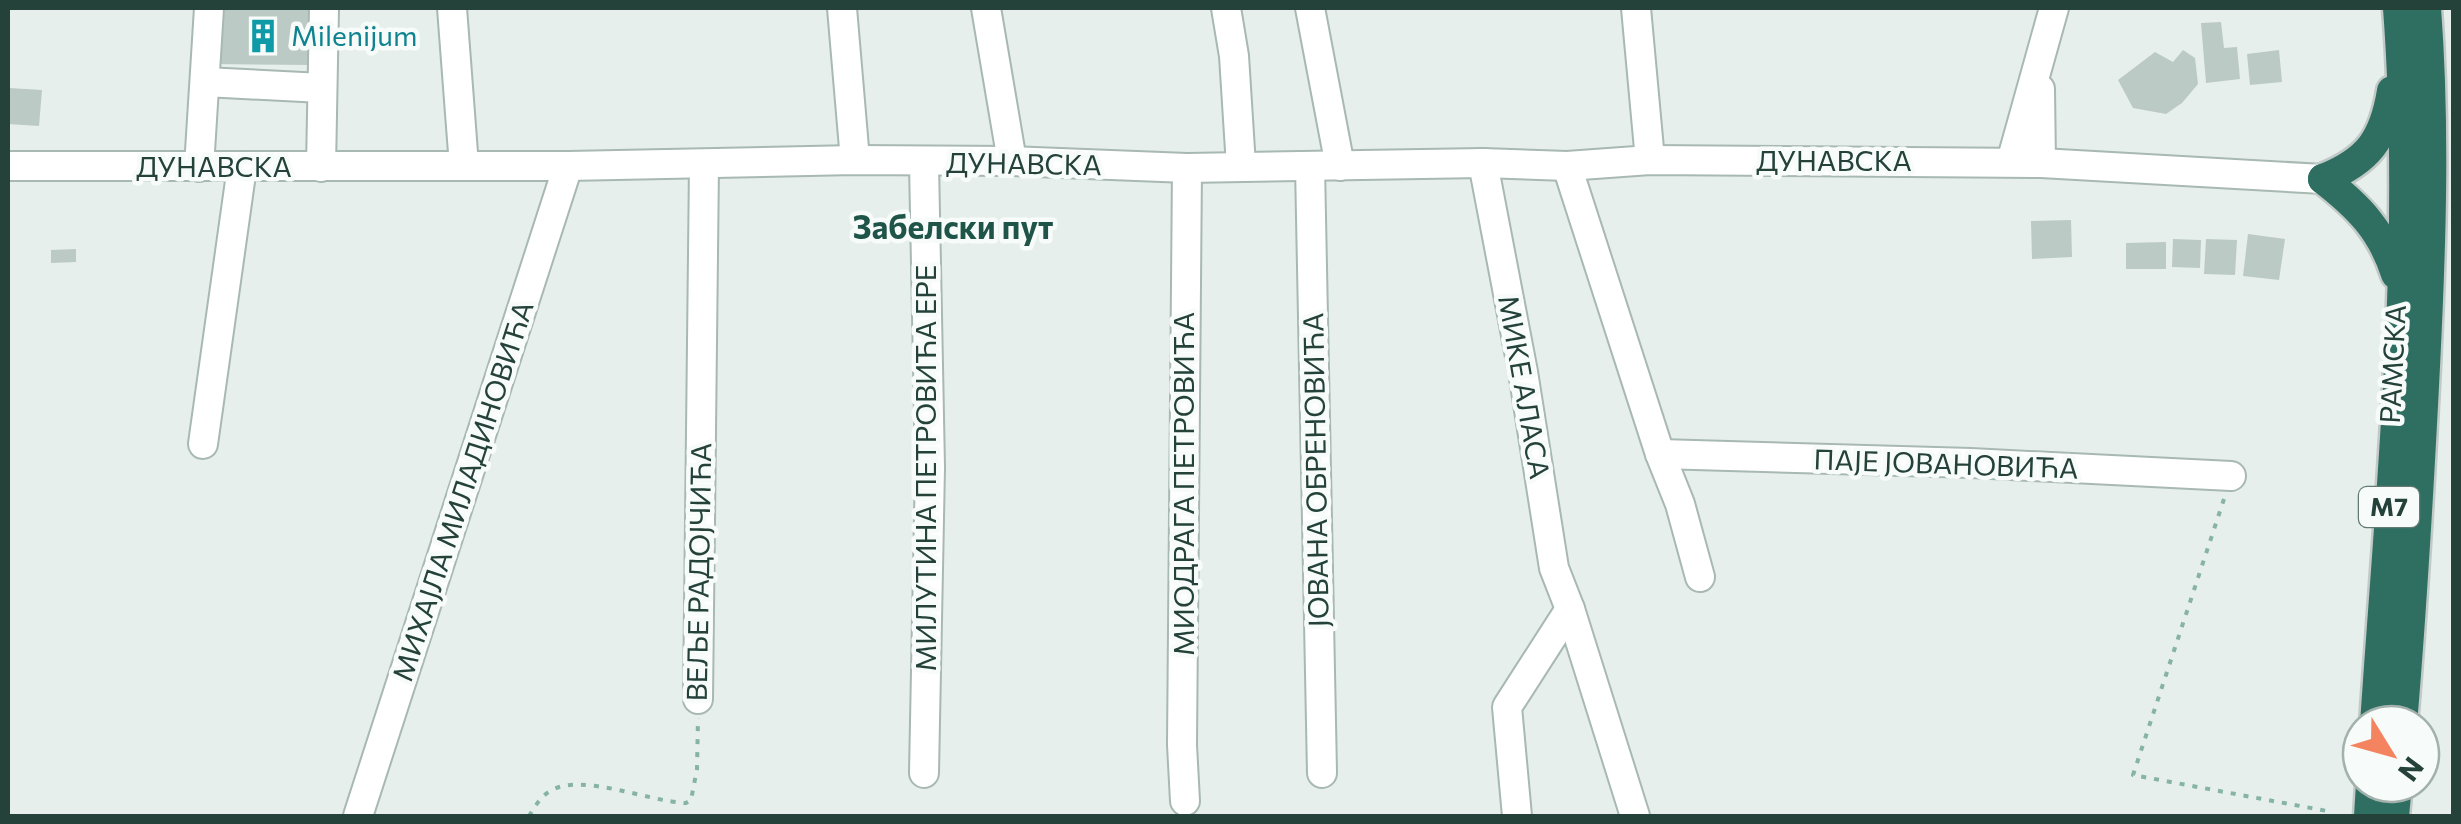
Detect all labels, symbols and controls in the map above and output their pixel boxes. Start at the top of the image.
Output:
building icon: Milenijum [244,17,282,55]
place label: Milenijum [291,18,417,52]
street label: ДУНАВСКА [1756,143,1912,177]
street label: ДУНАВСКА [946,145,1102,181]
street label: ДУНАВСКА [136,149,292,183]
district label: Забелски пут [853,206,1053,246]
street label: МИЛУТИНА ПЕТРОВИЋА ЕРЕ [908,265,942,671]
street label: МИКЕ АЛАСА [1492,292,1558,481]
street label: МИХАЈЛА МИЛАДИНОВИЋА [384,296,540,685]
street label: РАМСКА [2372,304,2412,424]
street label: МИОДРАГА ПЕТРОВИЋА [1166,312,1200,656]
street label: ЈОВАНА ОБРЕНОВИЋА [1295,312,1335,628]
street label: ПАЈЕ ЈОВАНОВИЋА [1813,441,2079,485]
street label: ВЕЉЕ РАДОЈЧИЋА [679,442,717,702]
road number: M7 [2359,487,2419,527]
north arrow [2341,704,2441,804]
text: N [2392,751,2432,788]

